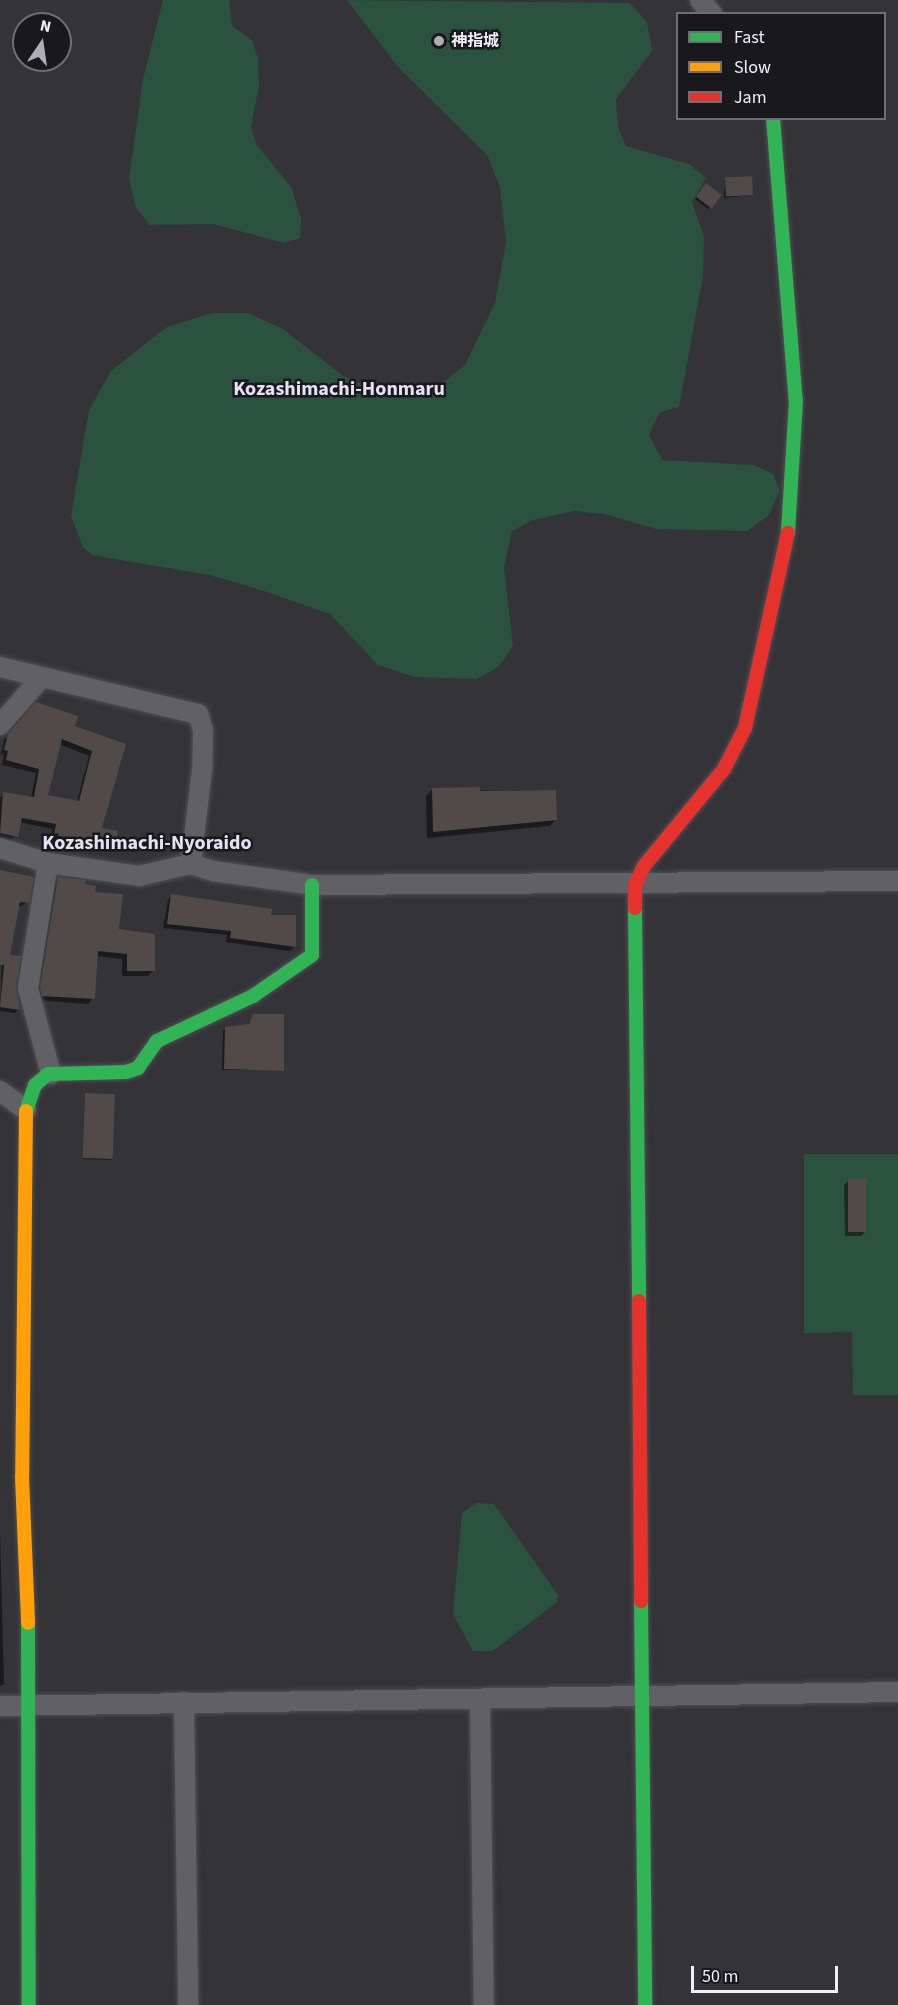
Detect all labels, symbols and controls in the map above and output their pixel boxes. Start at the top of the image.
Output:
north arrow [12,12,72,72]
legend [676,12,886,120]
text: N [38,14,53,38]
text: Fast [734,25,765,50]
place label: 神指城 [451,31,499,51]
marker: 神指城 [432,34,446,48]
text: Slow [734,55,771,80]
text: Jam [734,85,767,110]
district label: Kozashimachi-Honmaru [233,377,445,401]
district label: Kozashimachi-Nyoraido [42,831,252,855]
scale bar [694,1954,841,1992]
text: 50 m [702,1964,738,1989]

